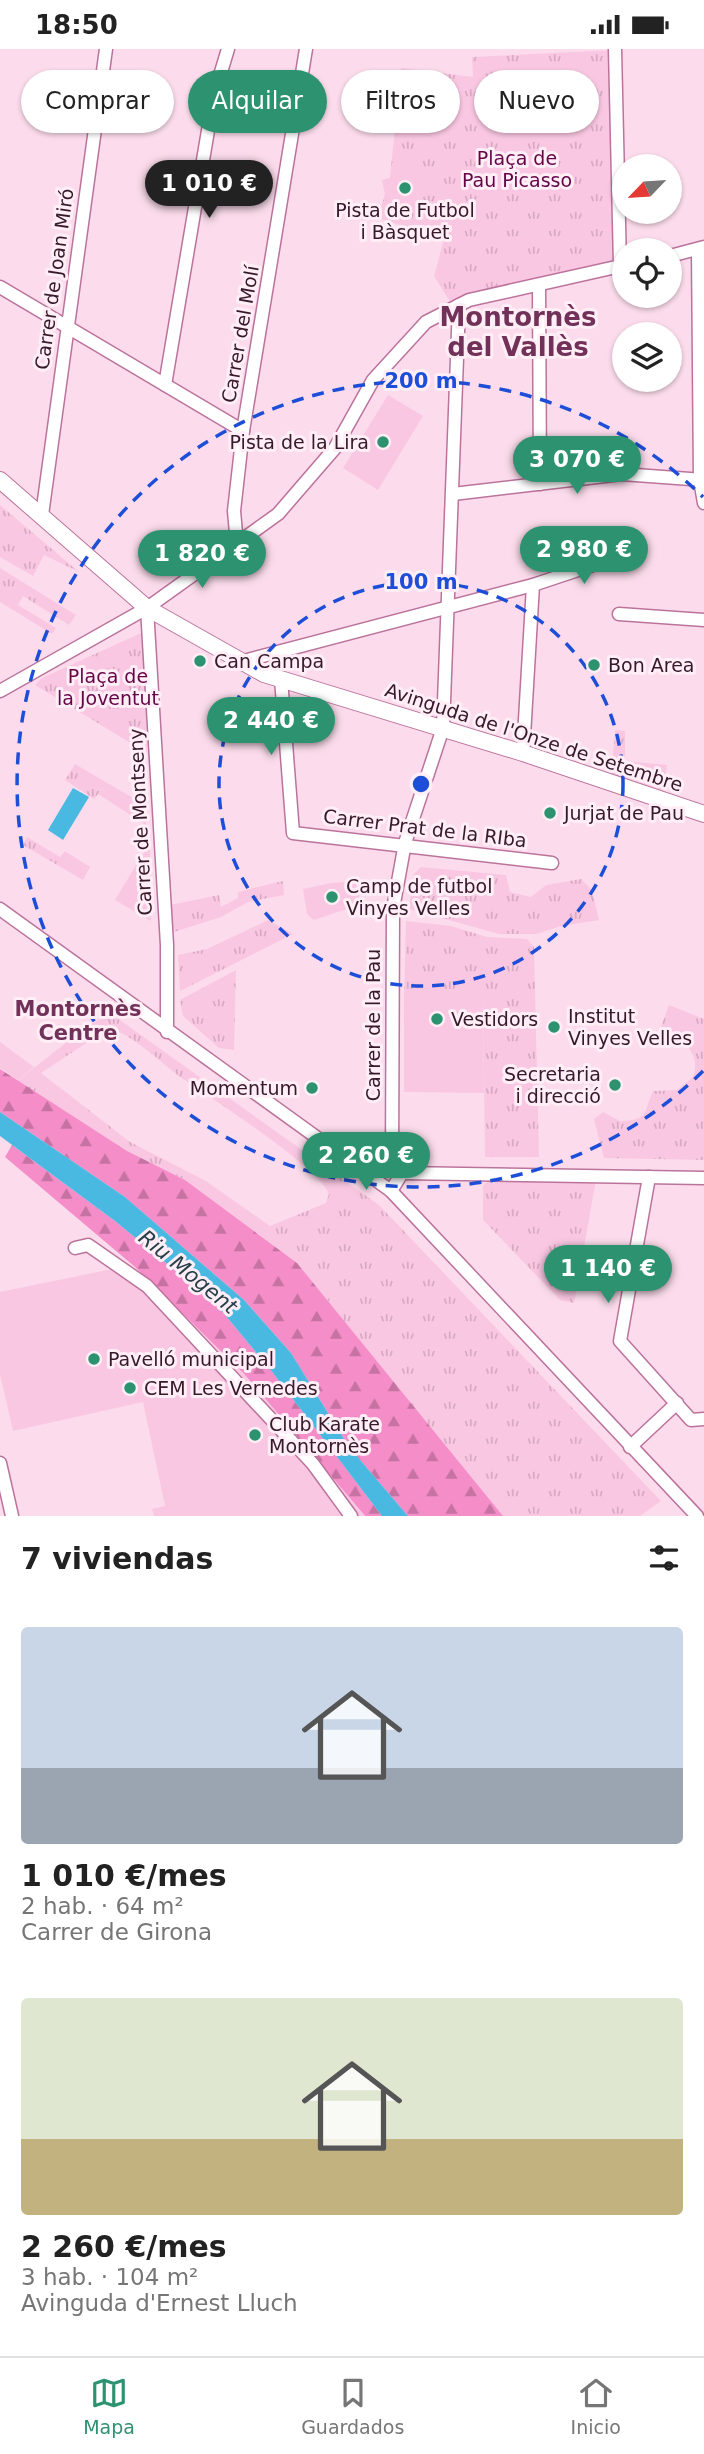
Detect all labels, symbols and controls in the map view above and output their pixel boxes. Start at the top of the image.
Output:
text: 18:50 [35,10,118,40]
chip: Comprar [21,70,174,133]
chip: Alquilar [188,70,327,133]
chip: Filtros [341,70,460,133]
chip: Nuevo [474,70,599,133]
park label: Plaça de Pau Picasso [462,147,572,191]
north arrow [612,154,682,224]
map controls [612,154,682,392]
pin: 1 010 € [144,160,274,220]
text: 1 010 € [161,170,257,196]
marker: Pista de Futbol i Bàsquet [397,180,413,196]
street label: Carrer de Joan Miró [30,187,78,371]
place label: Pista de Futbol i Bàsquet [335,199,475,243]
button: locate [612,238,682,308]
street label: Carrer del Molí [217,263,263,404]
district label: Montornès del Vallès [440,302,596,362]
button: layers [612,322,682,392]
text: 200 m [384,369,458,393]
place label: Pista de la Lira [230,431,369,453]
marker: Pista de la Lira [375,434,391,450]
pin: 3 070 € [512,437,642,496]
text: 3 070 € [529,446,625,472]
pin: 2 980 € [519,526,649,586]
pin: 1 820 € [137,531,267,590]
text: 2 980 € [536,536,632,562]
text: 1 820 € [154,540,250,566]
text: 100 m [384,570,458,594]
place label: Can Campa [214,650,324,672]
marker: Can Campa [192,653,208,669]
place label: Bon Area [608,654,694,676]
marker: Bon Area [586,657,602,673]
park label: Plaça de la Joventut [57,665,159,709]
street label: Avinguda de l'Onze de Setembre [382,678,686,796]
pin: 2 440 € [206,697,336,757]
text: 2 440 € [223,707,319,733]
street label: Carrer de Montseny [124,728,156,916]
centre of rings [409,772,433,796]
place label: Jurjat de Pau [563,802,684,824]
street label: Carrer Prat de la RIba [322,805,528,851]
marker: Jurjat de Pau [542,805,558,821]
place label: Camp de futbol Vinyes Velles [346,875,492,919]
marker: Camp de futbol Vinyes Velles [324,889,340,905]
street label: Carrer de la Pau [362,949,384,1101]
district label: Montornès Centre [15,997,141,1045]
place label: Institut Vinyes Velles [568,1005,692,1049]
place label: Vestidors [451,1008,538,1030]
marker: Vestidors [429,1011,445,1027]
marker: Institut Vinyes Velles [546,1019,562,1035]
place label: Secretaria i direcció [504,1063,601,1107]
place label: Momentum [190,1077,298,1099]
marker: Secretaria i direcció [607,1077,623,1093]
marker: Momentum [304,1080,320,1096]
pin: 2 260 € [301,1133,431,1192]
text: 2 260 € [318,1142,414,1168]
water label: Riu Mogent [134,1225,242,1319]
pin: 1 140 € [543,1245,673,1305]
text: 1 140 € [560,1255,656,1281]
place label: Pavelló municipal [108,1348,274,1370]
marker: Pavelló municipal [86,1351,102,1367]
place label: CEM Les Vernedes [144,1377,318,1399]
marker: CEM Les Vernedes [122,1380,138,1396]
place label: Club Karate Montornès [269,1413,380,1457]
marker: Club Karate Montornès [247,1427,263,1443]
icon: filters [645,1539,683,1577]
text: 7 viviendas [21,1541,213,1576]
icon: home [289,1672,415,1798]
text: 1 010 €/mes [21,1858,227,1893]
text: 2 hab. · 64 m² [21,1893,184,1919]
text: Carrer de Girona [21,1919,212,1945]
icon: home [289,2043,415,2169]
text: 2 260 €/mes [21,2229,227,2264]
text: 3 hab. · 104 m² [21,2264,198,2290]
text: Avinguda d'Ernest Lluch [21,2290,298,2316]
tab: Mapa [83,2374,135,2438]
tab: Guardados [301,2374,404,2438]
tab: Inicio [571,2374,621,2438]

